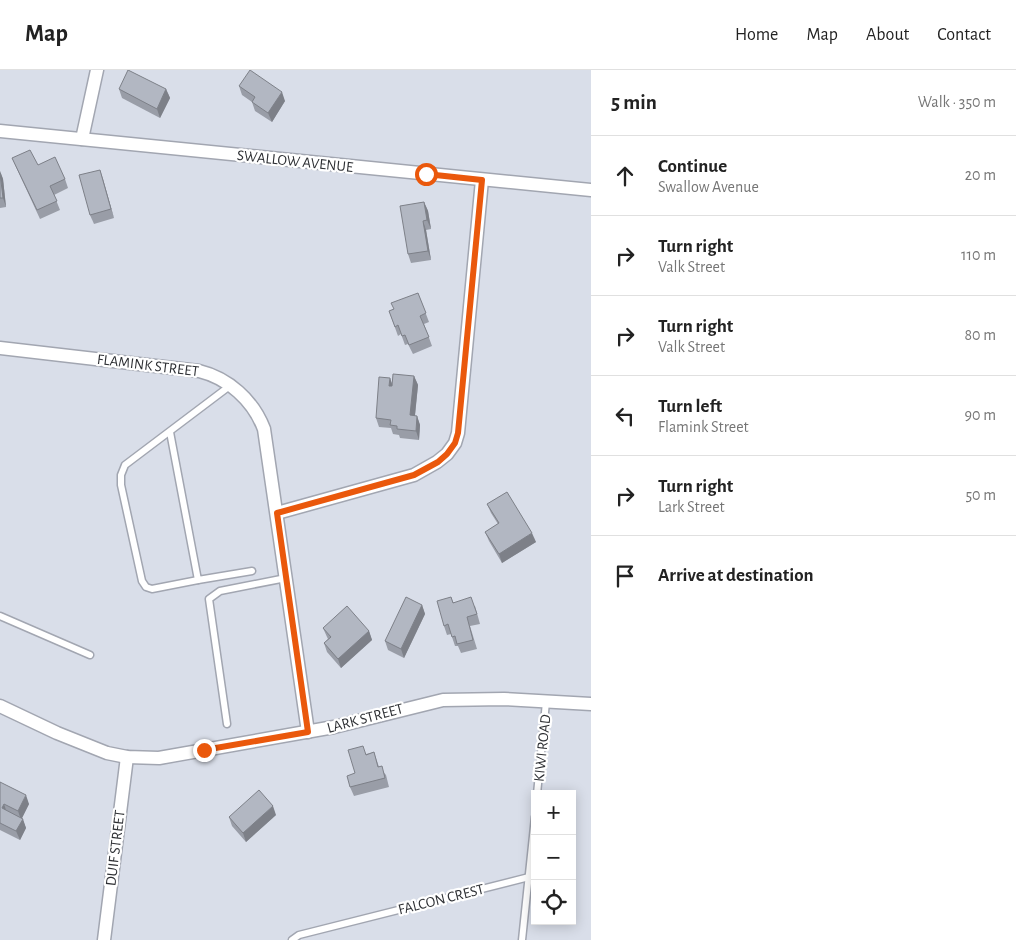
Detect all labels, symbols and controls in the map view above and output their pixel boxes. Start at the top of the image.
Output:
text: Map [25,22,68,46]
text: Home [735,26,778,44]
text: Map [806,26,838,44]
text: About [866,26,909,44]
text: Contact [937,26,991,44]
text: 5 min [611,92,657,113]
text: Walk · 350 m [918,94,996,110]
street label: SWALLOW AVENUE [236,148,354,175]
text: Continue [658,157,727,176]
icon: ahead [611,162,639,190]
route start [415,163,438,186]
text: 20 m [965,167,996,183]
text: Swallow Avenue [658,179,759,195]
text: Turn right [658,237,733,256]
icon: right [611,242,639,270]
text: 110 m [961,247,996,263]
text: Valk Street [658,259,725,275]
text: Turn right [658,317,733,336]
icon: right [611,322,639,350]
text: 80 m [965,327,996,343]
text: Valk Street [658,339,725,355]
street label: FLAMINK STREET [96,352,200,379]
text: Turn left [658,397,722,416]
icon: left [611,402,639,430]
text: 90 m [965,407,996,423]
text: Flamink Street [658,419,749,435]
text: Turn right [658,477,733,496]
icon: right [611,482,639,510]
text: 50 m [965,487,996,503]
text: Lark Street [658,499,725,515]
icon: arrive [611,562,639,590]
text: Arrive at destination [658,566,814,585]
street label: LARK STREET [325,701,405,736]
street label: KIWI ROAD [531,713,554,783]
route end [193,739,216,762]
map controls [531,790,576,925]
button: + [531,790,576,835]
street label: DUIF STREET [103,809,128,887]
button: − [531,835,576,880]
button: locate [531,880,576,925]
street label: FALCON CREST [397,881,486,917]

